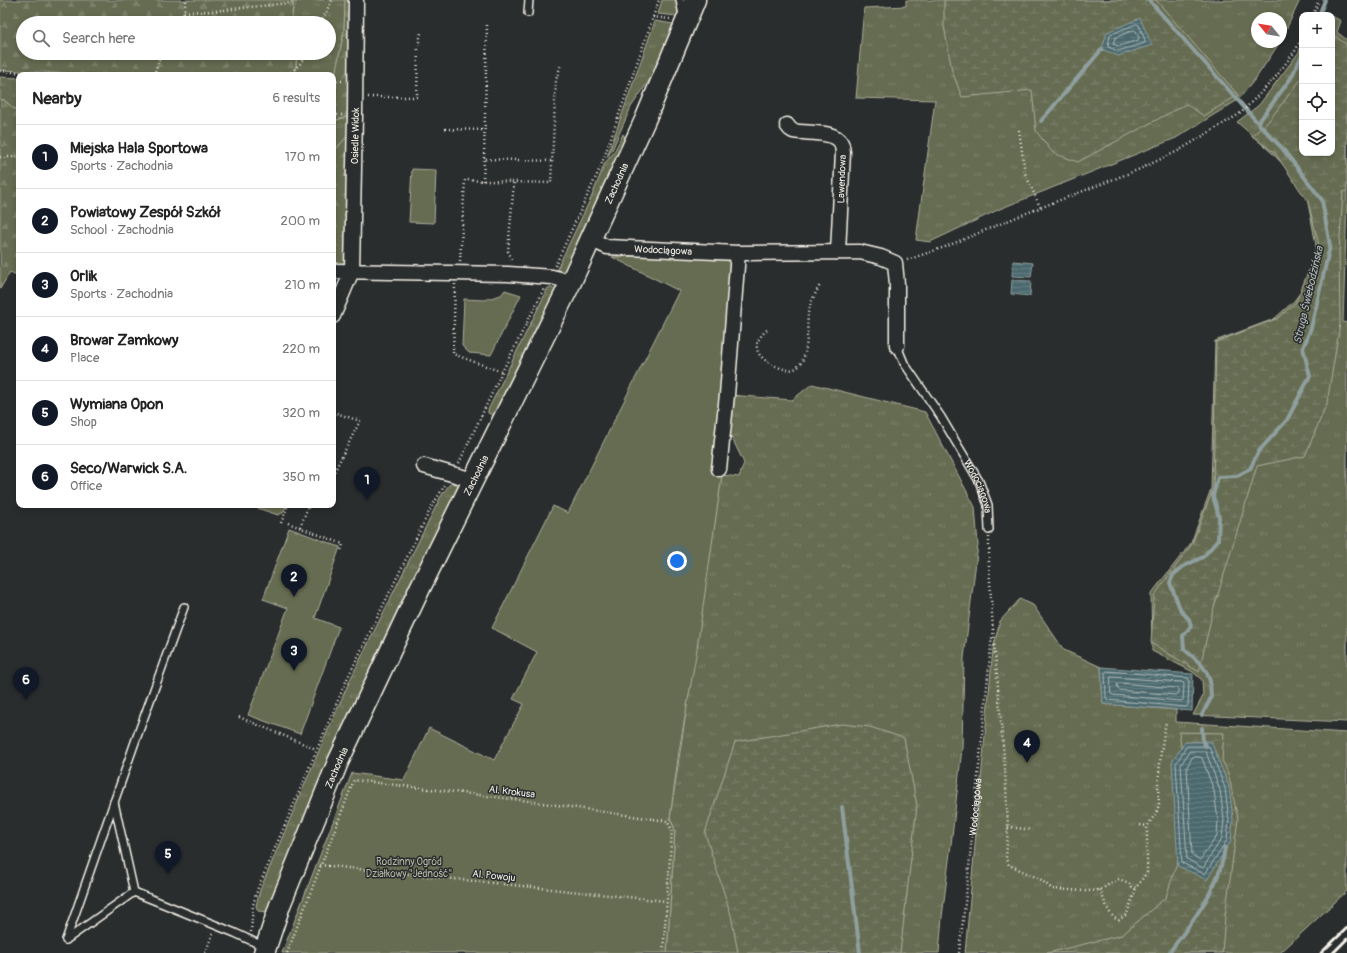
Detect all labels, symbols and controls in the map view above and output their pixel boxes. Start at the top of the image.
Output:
north arrow [1251,12,1287,48]
map controls [1299,12,1335,156]
button: + [1299,12,1335,48]
search box [16,16,336,60]
icon: search [30,27,52,49]
text: Search here [62,29,135,48]
button: − [1299,48,1335,84]
button: locate [1299,84,1335,120]
text: Nearby [32,88,81,109]
text: 6 results [273,90,320,106]
street label: Osiedle Widok [349,107,362,164]
button: layers [1299,120,1335,156]
text: Miejska Hala Sportowa [70,139,208,158]
text: 1 [42,149,48,165]
text: 170 m [285,149,320,165]
street label: Lawendowa [835,154,849,204]
text: Sports · Zachodnia [70,158,173,174]
street label: Zachodnia [602,161,632,206]
text: Powiatowy Zespół Szkół [70,203,221,222]
text: 2 [41,213,49,229]
text: 200 m [281,213,320,229]
text: School · Zachodnia [70,222,174,238]
street label: Wodociągowa [634,243,693,258]
water label: Struga Świebodzińska [1290,244,1326,345]
text: Orlik [70,267,97,286]
text: 3 [41,277,49,293]
text: 210 m [284,277,320,293]
text: Sports · Zachodnia [70,286,173,302]
text: Browar Zamkowy [70,331,178,350]
text: 4 [41,341,49,357]
text: 220 m [282,341,320,357]
text: Place [70,350,99,366]
text: Wymiana Opon [70,395,163,414]
text: 5 [41,405,49,421]
text: 320 m [282,405,320,421]
text: Shop [70,414,97,430]
street label: Zachodnia [461,453,492,498]
street label: Wodociągowa [961,458,994,514]
text: Seco/Warwick S.A. [70,459,187,478]
pin: 1 [354,467,380,500]
text: 6 [41,469,49,485]
text: 350 m [282,469,320,485]
text: Office [70,478,102,494]
your location [667,551,687,571]
pin: 2 [281,564,307,597]
pin: 3 [281,638,307,671]
pin: 6 [13,667,39,700]
pin: 4 [1014,730,1040,763]
street label: Zachodnia [323,745,351,790]
street label: Wodociągowa [967,777,985,836]
street label: Al. Krokusa [488,783,536,801]
pin: 5 [155,841,181,874]
park label: Rodzinny Ogród Działkowy "Jedność" [366,856,452,880]
street label: Al. Powoju [472,868,516,884]

